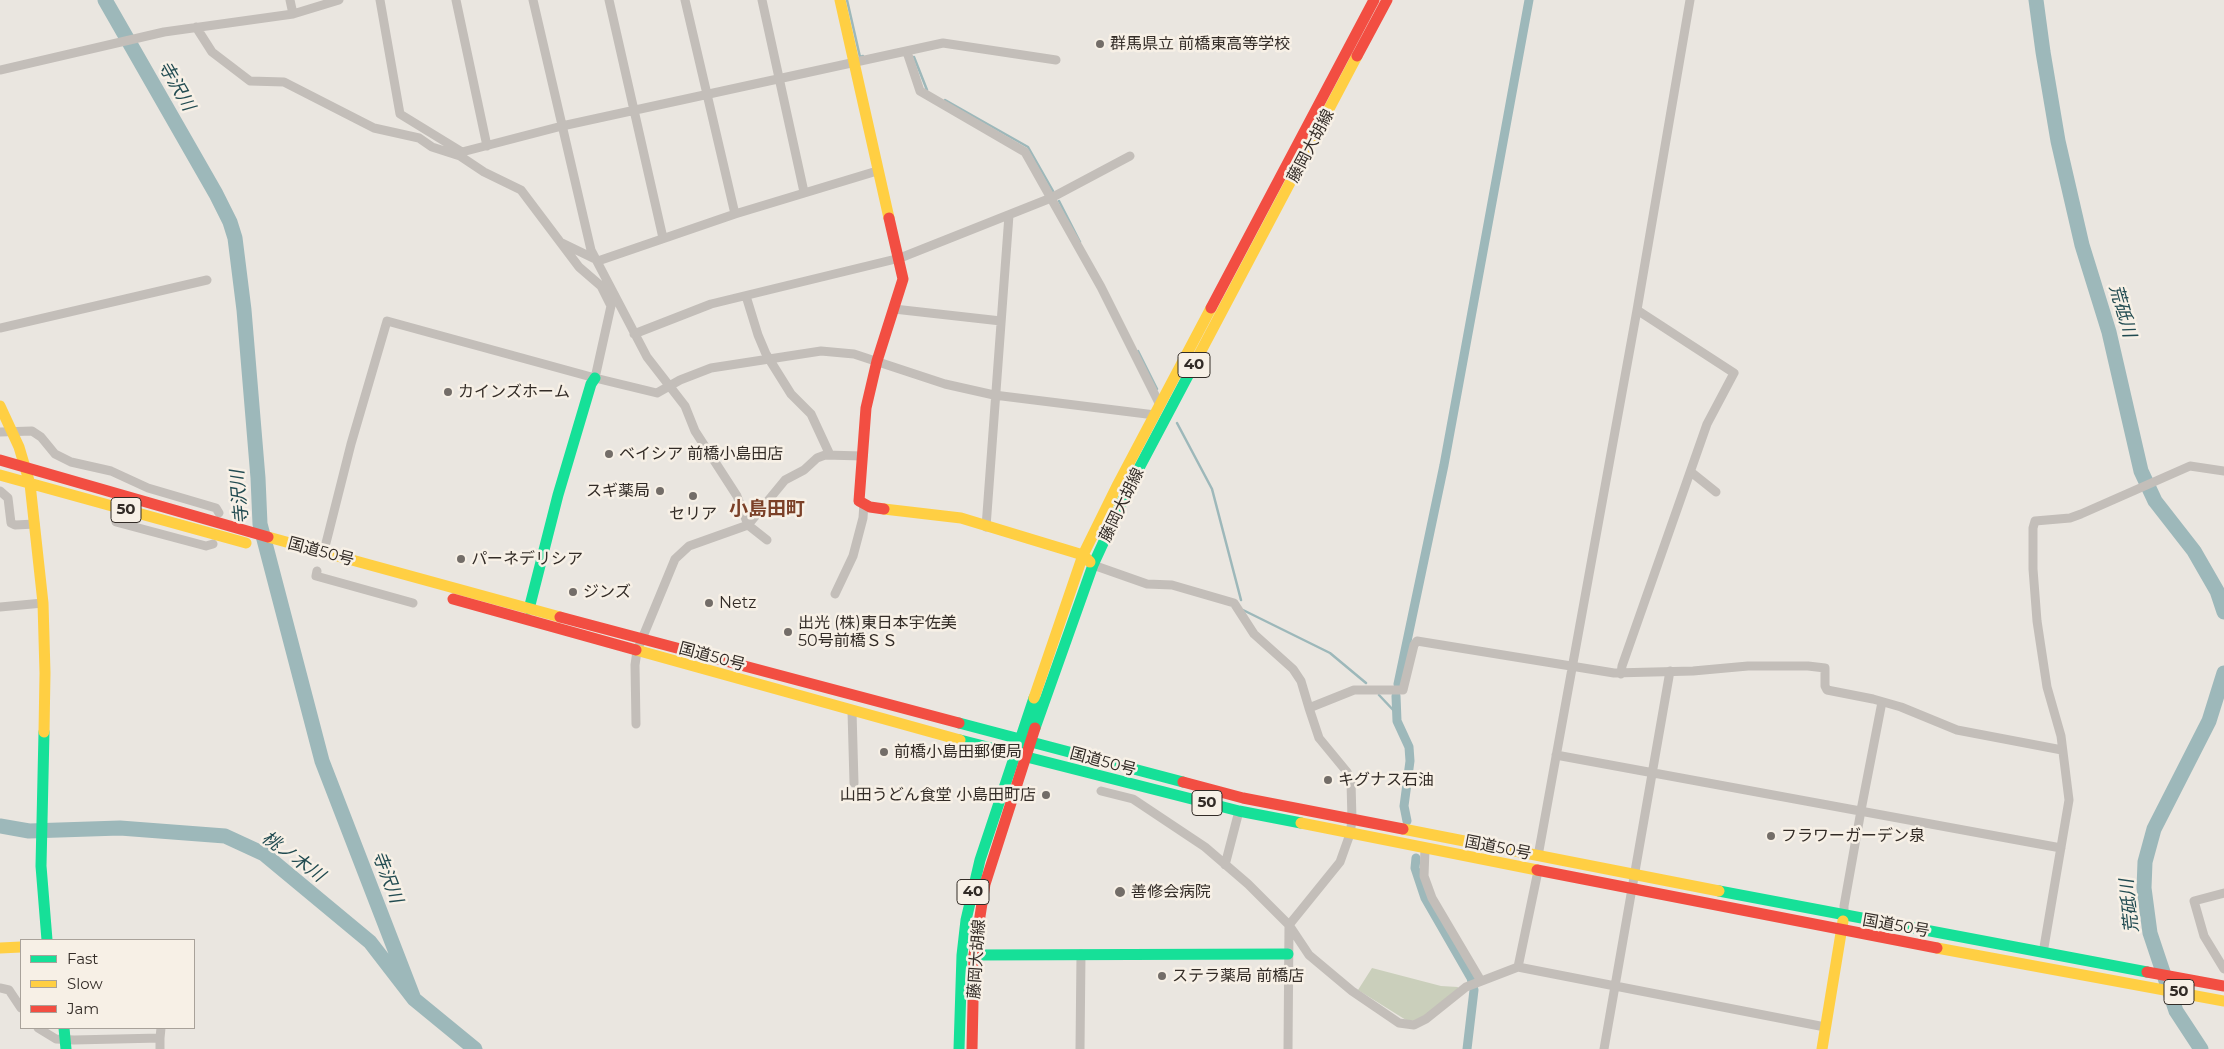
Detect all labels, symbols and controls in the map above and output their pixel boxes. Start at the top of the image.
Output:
place label: 群馬県立 前橋東高等学校 [1110,34,1290,54]
marker: 群馬県立 前橋東高等学校 [1094,38,1106,50]
water label: 寺沢川 [153,57,199,115]
street label: 藤岡大胡線 [1284,106,1338,186]
water label: 荒砥川 [2104,282,2140,340]
road number: 40 [1178,352,1210,378]
place label: カインズホーム [458,382,570,402]
marker: カインズホーム [442,386,454,398]
place label: ベイシア 前橋小島田店 [619,444,783,464]
marker: ベイシア 前橋小島田店 [603,448,615,460]
street label: 藤岡大胡線 [1096,465,1148,545]
water label: 寺沢川 [227,469,253,525]
place label: スギ薬局 [586,481,650,501]
marker: スギ薬局 [654,485,666,497]
marker: セリア [687,490,699,502]
road number: 50 [111,498,141,522]
district label: 小島田町 [729,498,805,520]
place label: セリア [669,504,717,524]
street label: 国道50号 [286,534,356,570]
place label: パーネデリシア [471,549,583,569]
marker: パーネデリシア [455,553,467,565]
place label: ジンズ [583,582,631,602]
marker: ジンズ [567,586,579,598]
place label: Netz [719,593,756,613]
marker: Netz [703,597,715,609]
place label: 出光 (株)東日本宇佐美 50号前橋ＳＳ [798,613,957,651]
marker: 出光 (株)東日本宇佐美 50号前橋ＳＳ [782,626,794,638]
street label: 国道50号 [677,639,747,675]
place label: 前橋小島田郵便局 [894,742,1022,762]
street label: 国道50号 [1068,744,1138,780]
marker: 前橋小島田郵便局 [878,746,890,758]
place label: キグナス石油 [1338,770,1434,790]
marker: キグナス石油 [1322,774,1334,786]
place label: 山田うどん食堂 小島田町店 [840,785,1036,805]
marker: 山田うどん食堂 小島田町店 [1040,789,1052,801]
road number: 50 [1192,790,1222,816]
place label: フラワーガーデン泉 [1781,826,1925,846]
water label: 桃ノ木川 [258,827,328,887]
marker: フラワーガーデン泉 [1765,830,1777,842]
street label: 国道50号 [1463,832,1533,864]
water label: 寺沢川 [367,848,407,906]
water label: 荒砥川 [2116,878,2144,934]
road number: 40 [957,880,989,904]
place label: 善修会病院 [1131,882,1211,902]
marker: 善修会病院 [1113,885,1127,899]
street label: 国道50号 [1861,911,1931,941]
street label: 藤岡大胡線 [965,918,989,1000]
legend [20,939,195,1029]
text: Fast [67,949,98,968]
place label: ステラ薬局 前橋店 [1172,966,1304,986]
marker: ステラ薬局 前橋店 [1156,970,1168,982]
text: Slow [67,974,103,993]
road number: 50 [2164,980,2194,1004]
text: Jam [67,999,99,1018]

